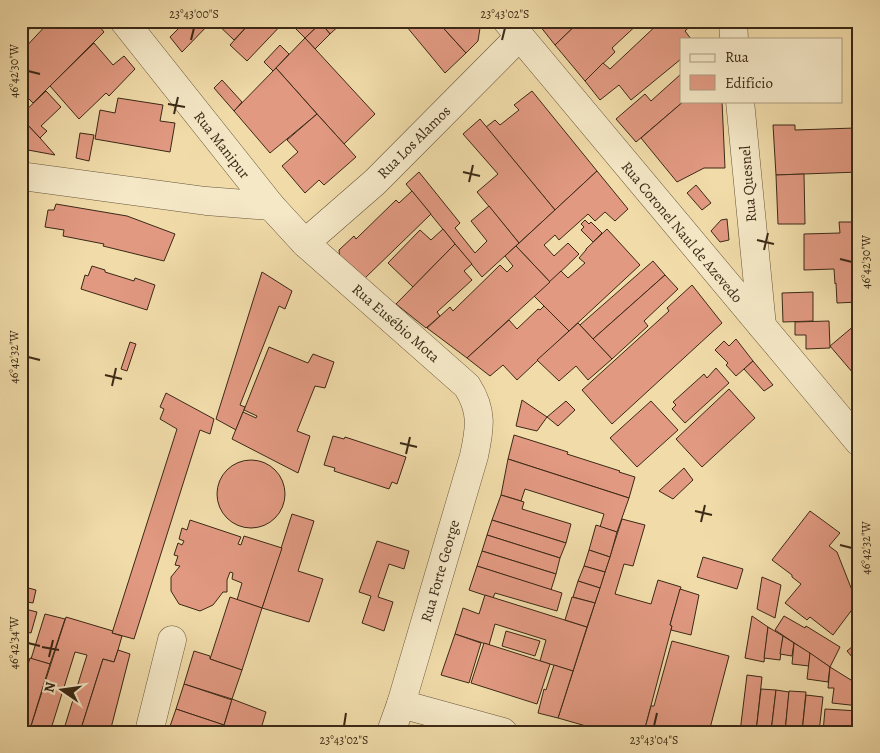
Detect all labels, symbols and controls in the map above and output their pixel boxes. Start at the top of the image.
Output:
text: 23°43'00"S [169,6,219,22]
text: 23°43'02"S [481,6,529,22]
legend [680,38,842,102]
text: 46°42'30"W [6,43,22,98]
text: Rua [725,47,749,67]
text: Edifício [725,73,773,93]
street label: Rua Los Alamos [373,101,455,183]
street label: Rua Manipur [189,107,255,183]
street label: Rua Quesnel [735,145,761,223]
street label: Rua Coronel Naul de Azevedo [617,157,747,307]
text: 46°42'30"W [858,234,874,289]
street label: Rua Eusébio Mota [348,279,444,367]
text: 46°42'32"W [6,330,22,384]
street label: Rua Forte George [416,517,464,624]
text: 46°42'32"W [858,521,874,575]
text: 46°42'34"W [6,616,22,670]
north arrow [38,666,88,716]
text: N [39,680,60,694]
text: 23°43'02"S [320,732,368,748]
text: 23°43'04"S [630,732,678,748]

